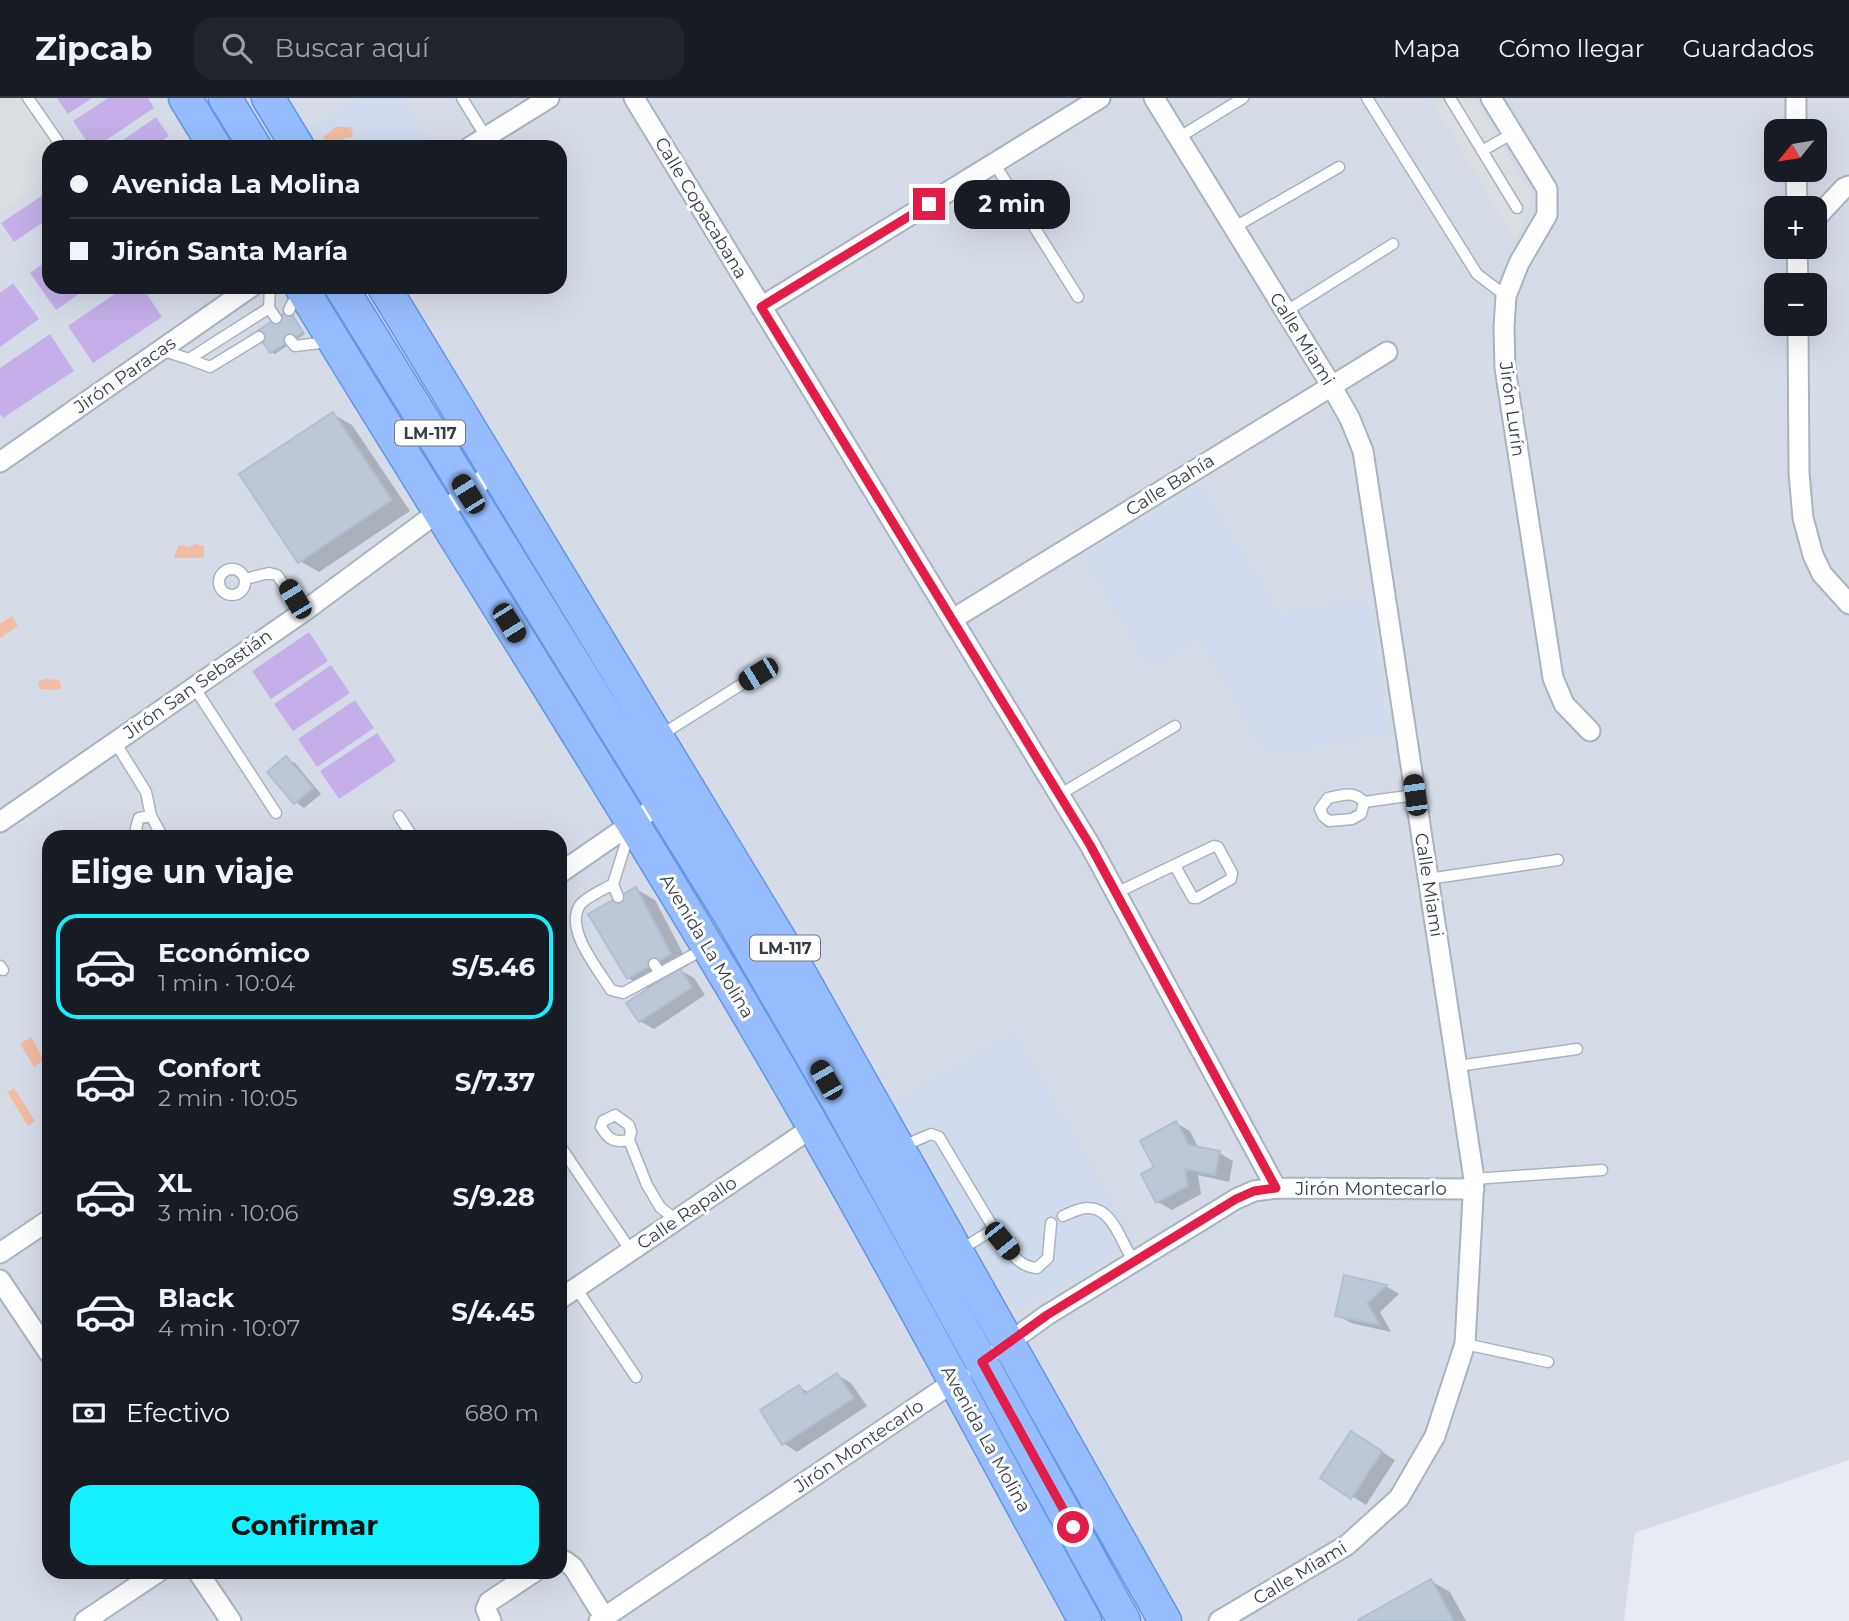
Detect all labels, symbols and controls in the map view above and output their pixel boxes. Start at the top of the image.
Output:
search box [194,17,684,80]
text: Zipcab [35,28,152,68]
icon: search [218,29,256,67]
text: Buscar aquí [274,32,429,64]
text: Mapa [1393,34,1460,63]
text: Cómo llegar [1498,34,1644,63]
text: Guardados [1682,34,1814,63]
north arrow [1764,119,1827,182]
map controls [1764,119,1827,336]
street label: Calle Copacabana [650,133,752,283]
text: Avenida La Molina [112,168,361,200]
callout: 2 min [954,180,1069,228]
route end [913,188,945,220]
text: 2 min [978,190,1046,218]
button: + [1764,196,1827,259]
text: Jirón Santa María [112,235,348,267]
button: − [1764,273,1827,336]
street label: Calle Miami [1265,289,1339,389]
street label: Jirón Paracas [69,332,180,419]
street label: Jirón Lurín [1494,359,1530,458]
road number: LM-117 [395,420,465,446]
street label: Calle Bahía [1122,449,1218,521]
car [448,471,489,517]
car [276,576,315,622]
car [489,600,530,646]
street label: Jirón San Sebastián [119,625,276,744]
car [735,654,782,694]
car [1402,773,1429,817]
street label: Calle Miami [1410,831,1448,939]
text: Elige un viaje [70,852,294,891]
street label: Avenida La Molina [655,870,759,1022]
icon: car [74,935,137,998]
road number: LM-117 [750,936,820,960]
text: Económico [158,937,310,969]
text: S/5.46 [451,951,535,983]
text: 1 min · 10:04 [158,969,295,997]
icon: car [74,1050,137,1113]
text: Confort [158,1052,261,1084]
car [807,1057,846,1103]
text: S/7.37 [455,1066,535,1098]
text: 2 min · 10:05 [158,1084,298,1112]
icon: car [74,1165,137,1228]
text: XL [158,1167,192,1199]
street label: Calle Rapallo [633,1172,741,1254]
street label: Jirón Montecarlo [1294,1178,1447,1200]
text: S/9.28 [452,1181,535,1213]
text: 3 min · 10:06 [158,1199,299,1227]
car [981,1218,1024,1264]
icon: car [74,1280,137,1343]
text: Black [158,1282,234,1314]
text: S/4.45 [451,1296,535,1328]
text: 4 min · 10:07 [158,1314,300,1342]
street label: Avenida La Molina [937,1362,1035,1516]
icon: cash [70,1394,108,1432]
street label: Jirón Montecarlo [789,1395,928,1498]
text: Efectivo [126,1397,230,1429]
text: 680 m [465,1399,539,1427]
button: Confirmar [70,1485,539,1565]
route start [1057,1511,1089,1543]
street label: Calle Miami [1249,1537,1351,1609]

